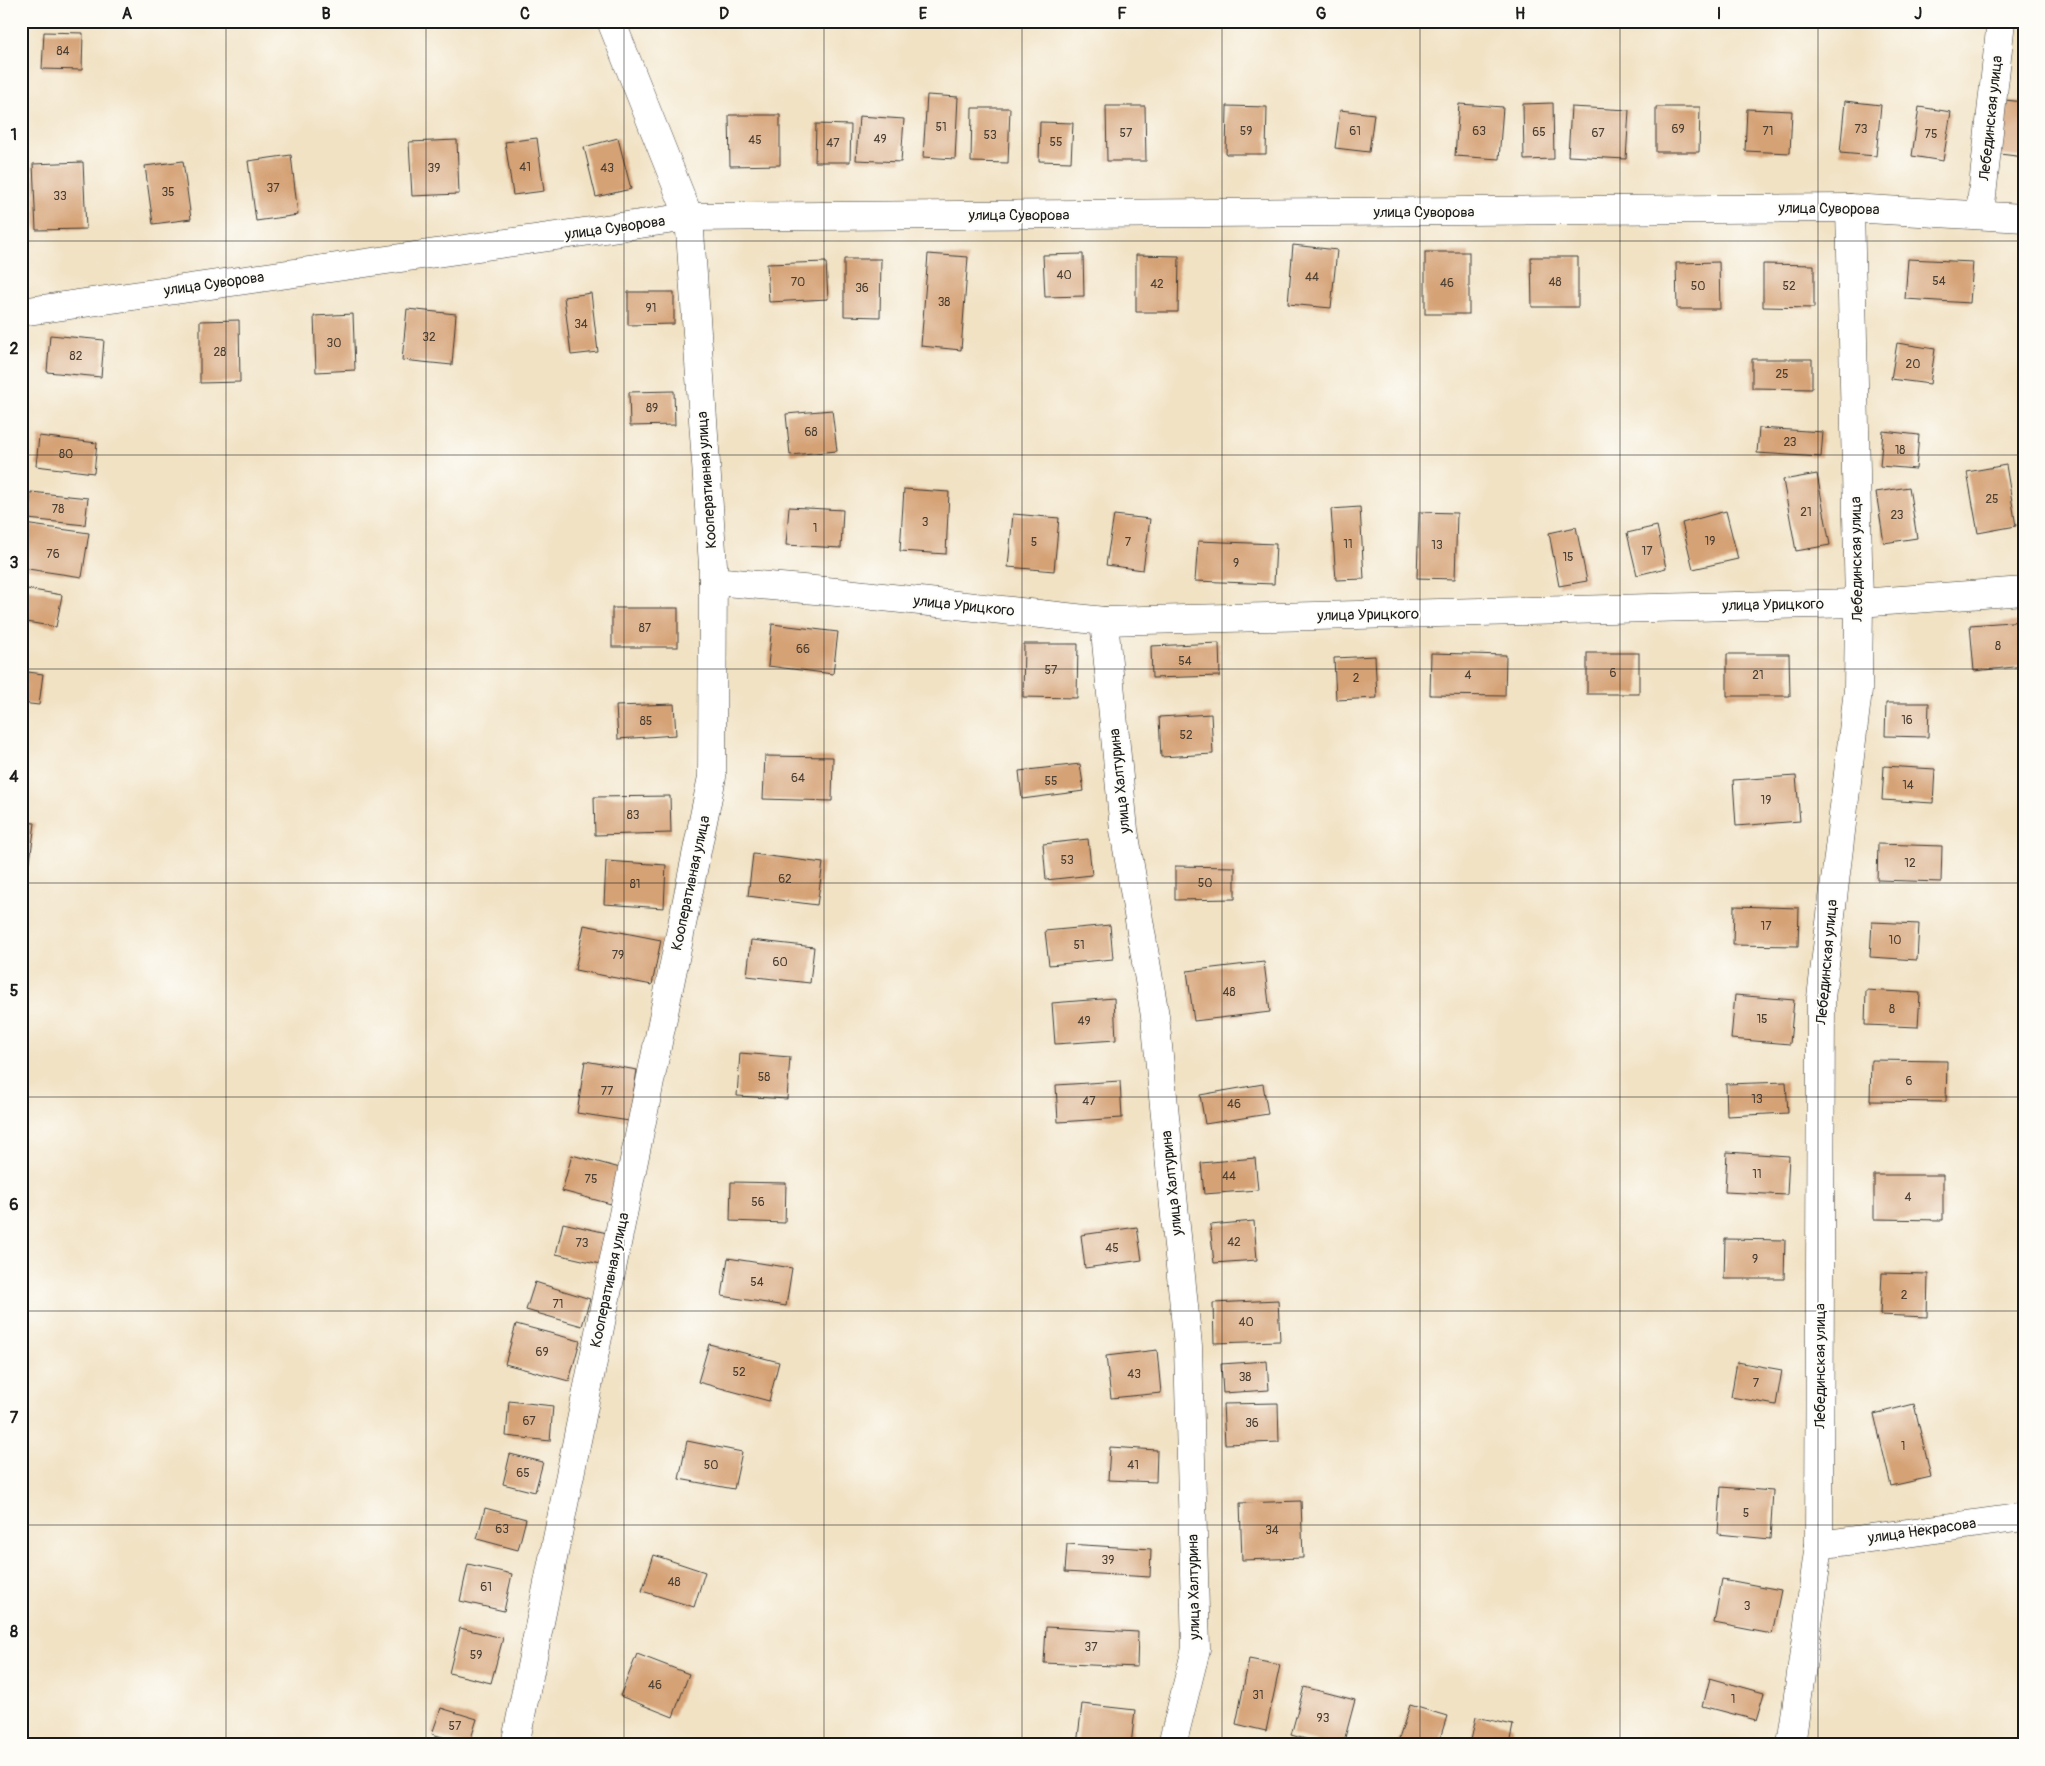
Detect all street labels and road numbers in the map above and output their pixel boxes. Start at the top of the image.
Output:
street label: Лебединская улица [1975,55,2007,182]
street label: улица Суворова [1777,199,1880,219]
street label: улица Суворова [1372,203,1475,222]
street label: улица Суворова [967,206,1070,225]
street label: улица Суворова [563,212,666,245]
street label: улица Суворова [162,268,265,301]
street label: Кооперативная улица [693,411,721,549]
street label: Лебединская улица [1846,496,1868,623]
street label: улица Урицкого [911,591,1016,621]
street label: улица Урицкого [1721,595,1824,615]
street label: улица Урицкого [1316,605,1419,625]
street label: улица Халтурина [1105,727,1135,836]
street label: Кооперативная улица [667,814,715,952]
street label: Лебединская улица [1812,899,1842,1026]
street label: улица Халтурина [1157,1129,1187,1238]
street label: Кооперативная улица [586,1211,634,1349]
street label: Лебединская улица [1811,1303,1830,1430]
street label: улица Некрасова [1866,1514,1977,1548]
street label: улица Халтурина [1184,1534,1204,1641]

